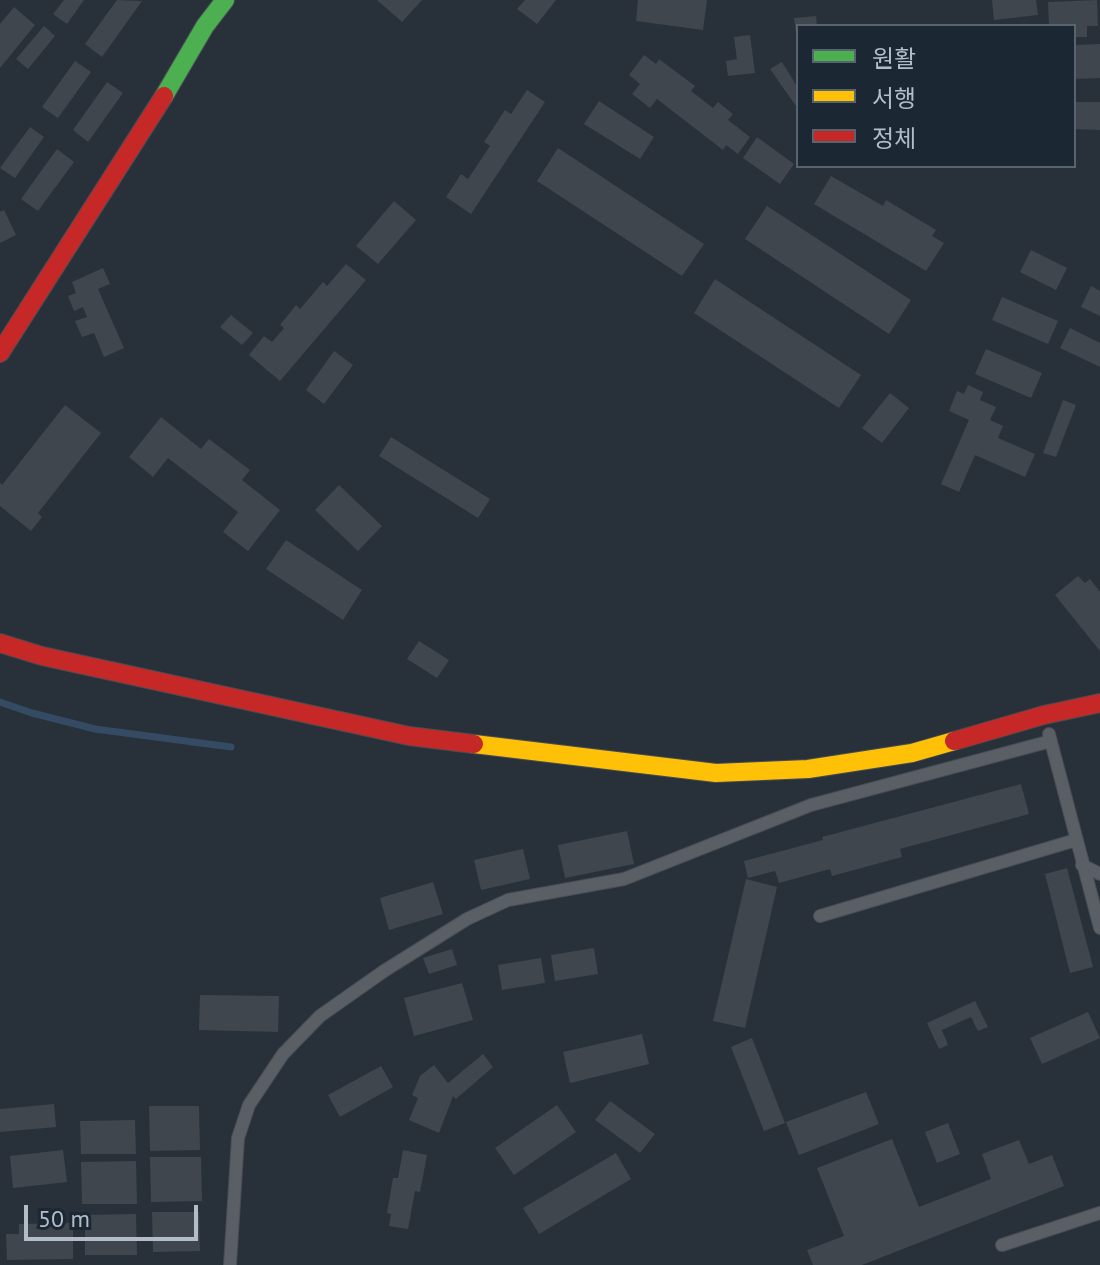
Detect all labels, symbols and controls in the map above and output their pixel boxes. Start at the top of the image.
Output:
legend [796,24,1076,168]
text: 원활 [872,43,916,74]
text: 서행 [872,83,916,114]
text: 정체 [872,123,916,154]
scale bar [28,1189,202,1239]
text: 50 m [38,1203,90,1234]

